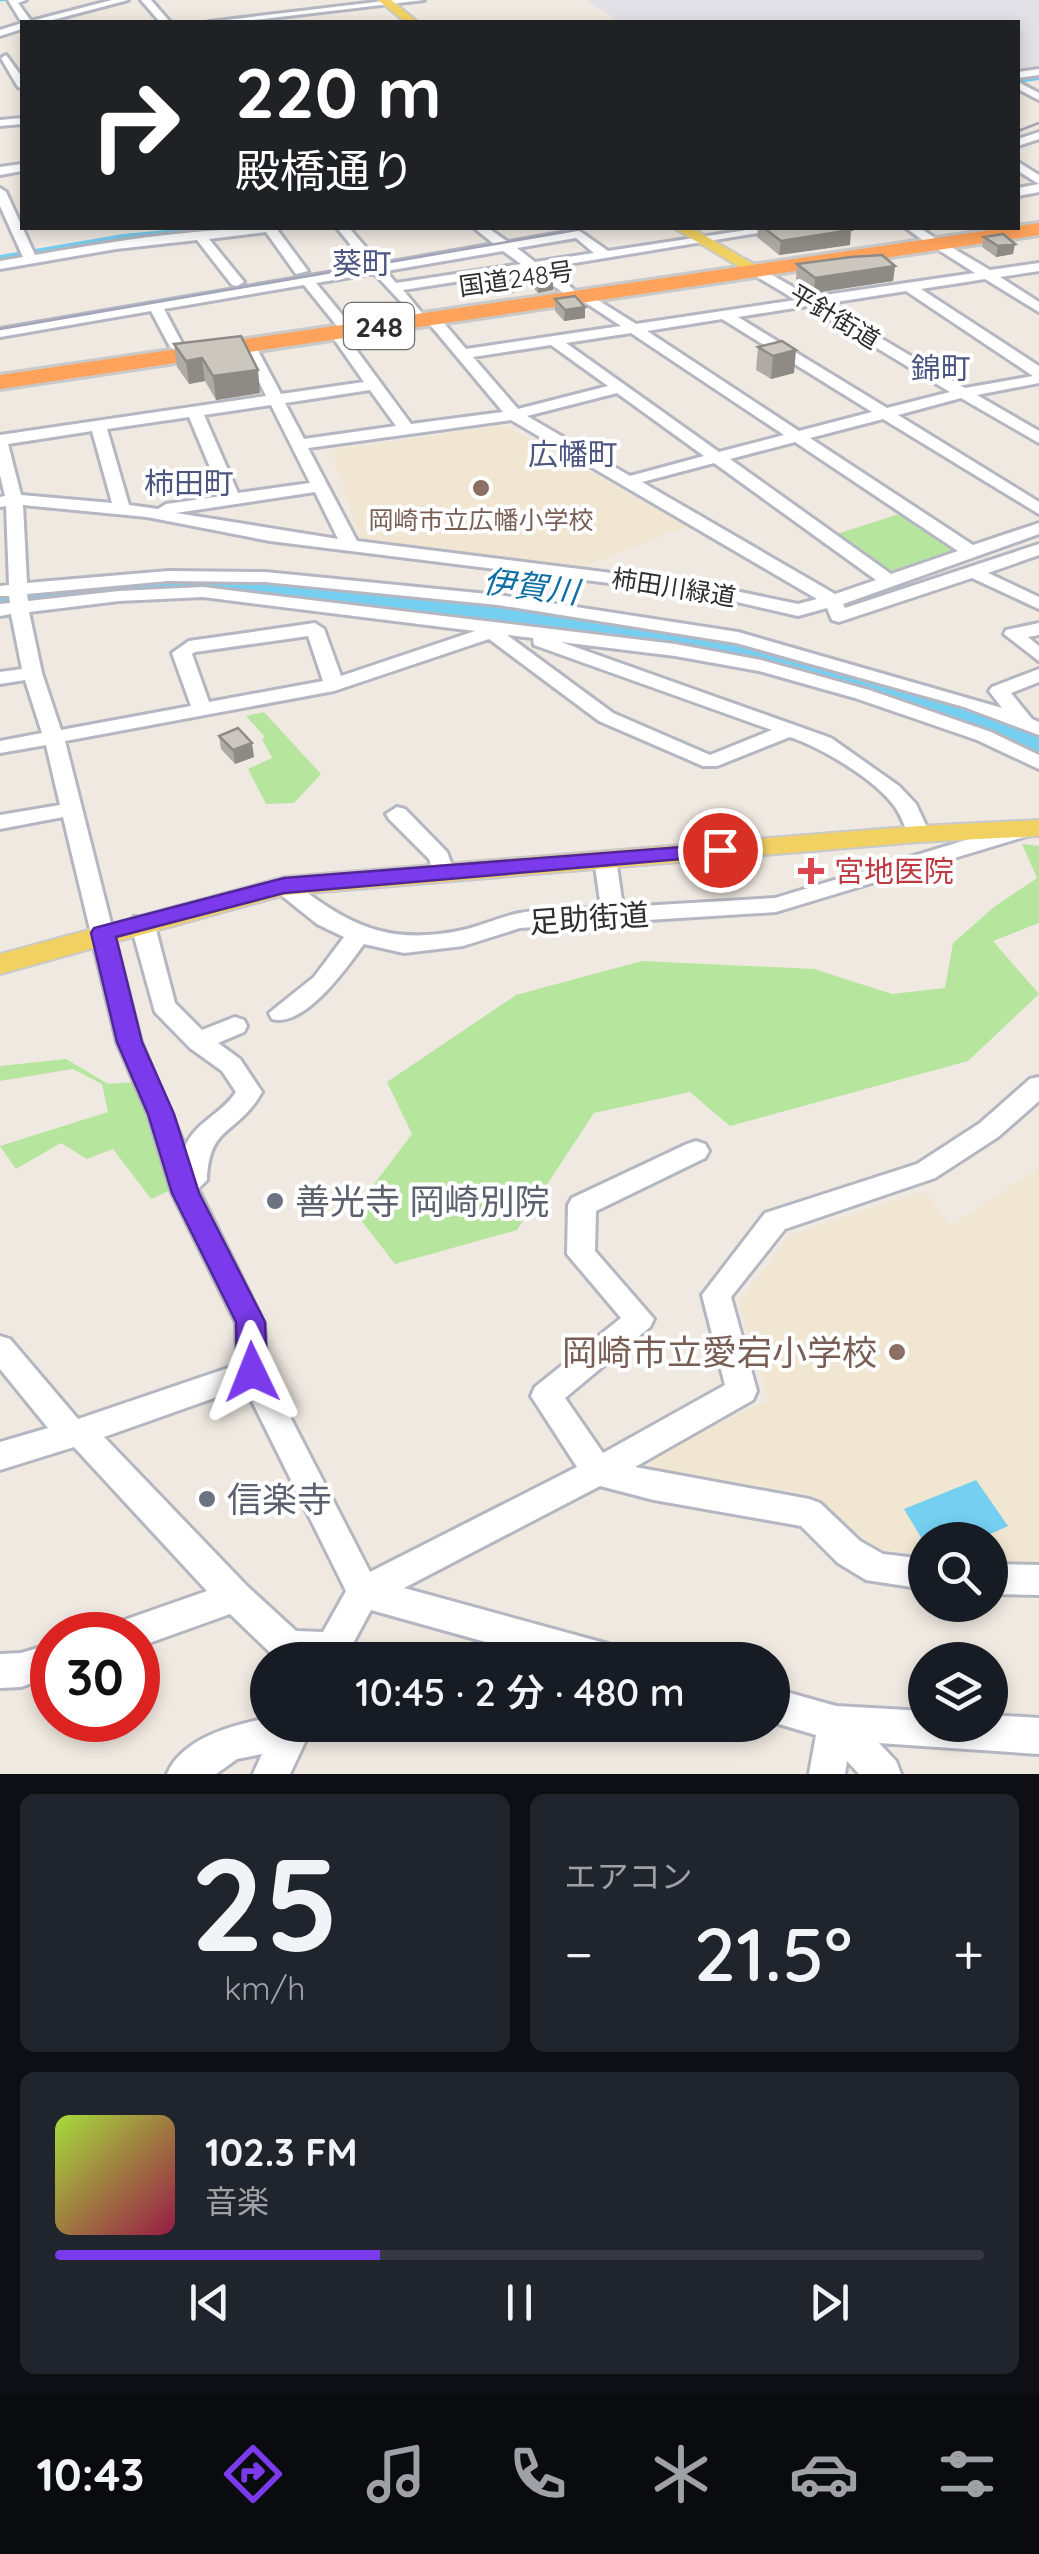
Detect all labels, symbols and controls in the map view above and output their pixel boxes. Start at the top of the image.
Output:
text: 220 m [235,48,442,136]
icon: right [70,60,200,190]
text: 殿橋通り [235,142,415,198]
district label: 葵町 [332,244,392,282]
street label: 国道248号 [457,255,575,301]
street label: 平針街道 [784,277,886,355]
road number: 248 [344,303,414,349]
district label: 錦町 [911,349,971,387]
district label: 広幡町 [528,435,618,473]
district label: 柿田町 [144,464,234,502]
marker: 岡崎市立広幡小学校 [470,477,492,499]
place label: 岡崎市立広幡小学校 [368,504,594,535]
water label: 伊賀川 [481,560,584,612]
street label: 柿田川緑道 [610,562,738,612]
pin [678,808,763,893]
icon: arrive [693,823,748,878]
place label: 宮地医院 [834,852,954,890]
marker: 宮地医院 [798,858,824,884]
street label: 足助街道 [528,895,650,941]
place label: 善光寺 岡崎別院 [295,1179,550,1223]
marker: 善光寺 岡崎別院 [264,1190,286,1212]
position arrow [200,1320,304,1424]
place label: 岡崎市立愛宕小学校 [562,1330,877,1374]
marker: 岡崎市立愛宕小学校 [886,1341,908,1363]
place label: 信楽寺 [227,1477,332,1521]
marker: 信楽寺 [196,1488,218,1510]
map controls [908,1522,1008,1742]
button: search [908,1522,1008,1622]
speed limit sign: 30 [30,1612,160,1742]
button: layers [908,1642,1008,1742]
text: 10:45 · 2 分 · 480 m [355,1668,685,1716]
text: 25 [190,1821,339,1984]
text: エアコン [565,1856,693,1896]
text: 21.5° [694,1906,852,2000]
text: − [565,1919,593,1988]
text: + [953,1919,984,1988]
text: km/h [224,1968,305,2008]
text: 102.3 FM [205,2128,358,2176]
text: 音楽 [205,2181,269,2221]
icon: previous [182,2275,237,2330]
icon: pause [492,2275,547,2330]
icon: next [802,2275,857,2330]
icon: directions [218,2439,288,2509]
icon: music [361,2439,431,2509]
icon: phone [503,2439,573,2509]
icon: climate [646,2439,716,2509]
icon: car [789,2439,859,2509]
icon: filters [932,2439,1002,2509]
text: 10:43 [36,2446,145,2502]

